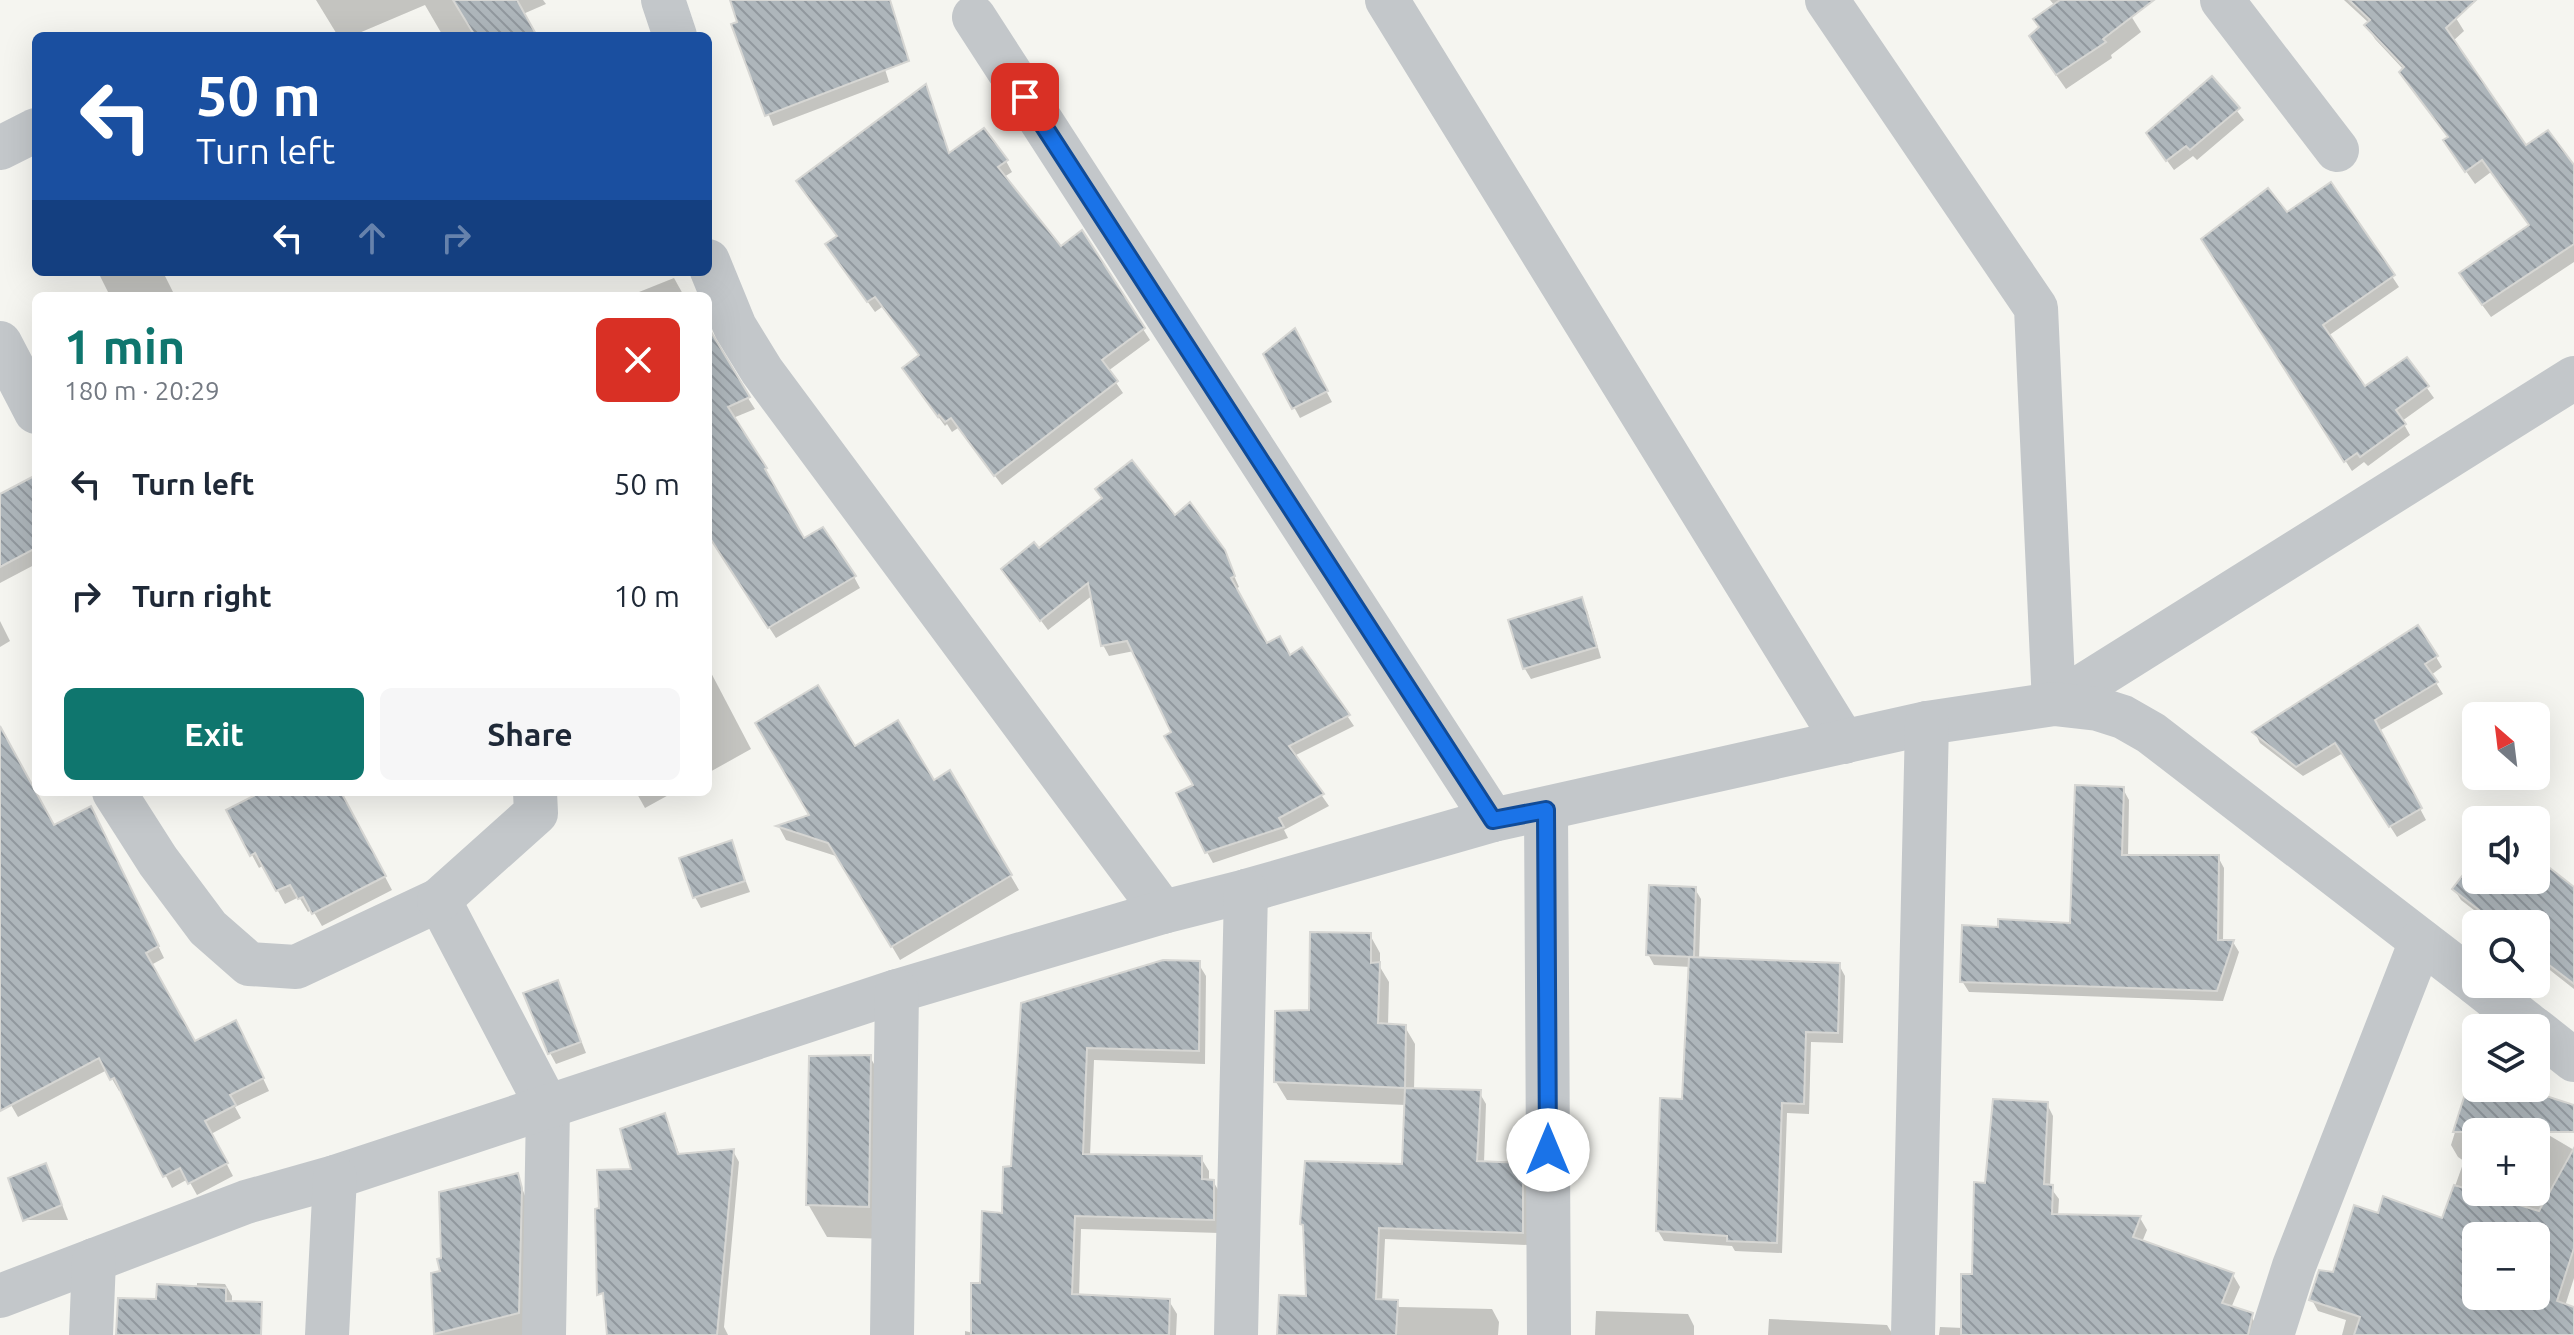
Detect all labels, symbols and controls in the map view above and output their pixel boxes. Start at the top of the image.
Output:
pin [991,63,1059,131]
icon: left [64,64,168,168]
text: 50 m [196,64,321,127]
icon: arrive [1003,75,1047,119]
text: Turn left [196,130,335,171]
icon: left [266,216,310,260]
icon: ahead [350,216,394,260]
icon: right [434,216,478,260]
button: close [596,318,680,402]
text: 1 min [64,319,185,373]
text: 180 m · 20:29 [64,376,220,405]
icon: left [64,462,108,506]
text: Turn left [132,467,254,501]
text: 50 m [613,467,680,501]
icon: right [64,574,108,618]
text: Turn right [132,579,272,613]
text: 10 m [613,579,680,613]
button: Exit [64,688,364,780]
button: Share [380,688,680,780]
north arrow [2462,702,2550,790]
map controls [2462,702,2550,1310]
button: sound [2462,806,2550,894]
button: search [2462,910,2550,998]
button: layers [2462,1014,2550,1102]
position arrow [1506,1108,1590,1192]
button: + [2462,1118,2550,1206]
button: − [2462,1222,2550,1310]

